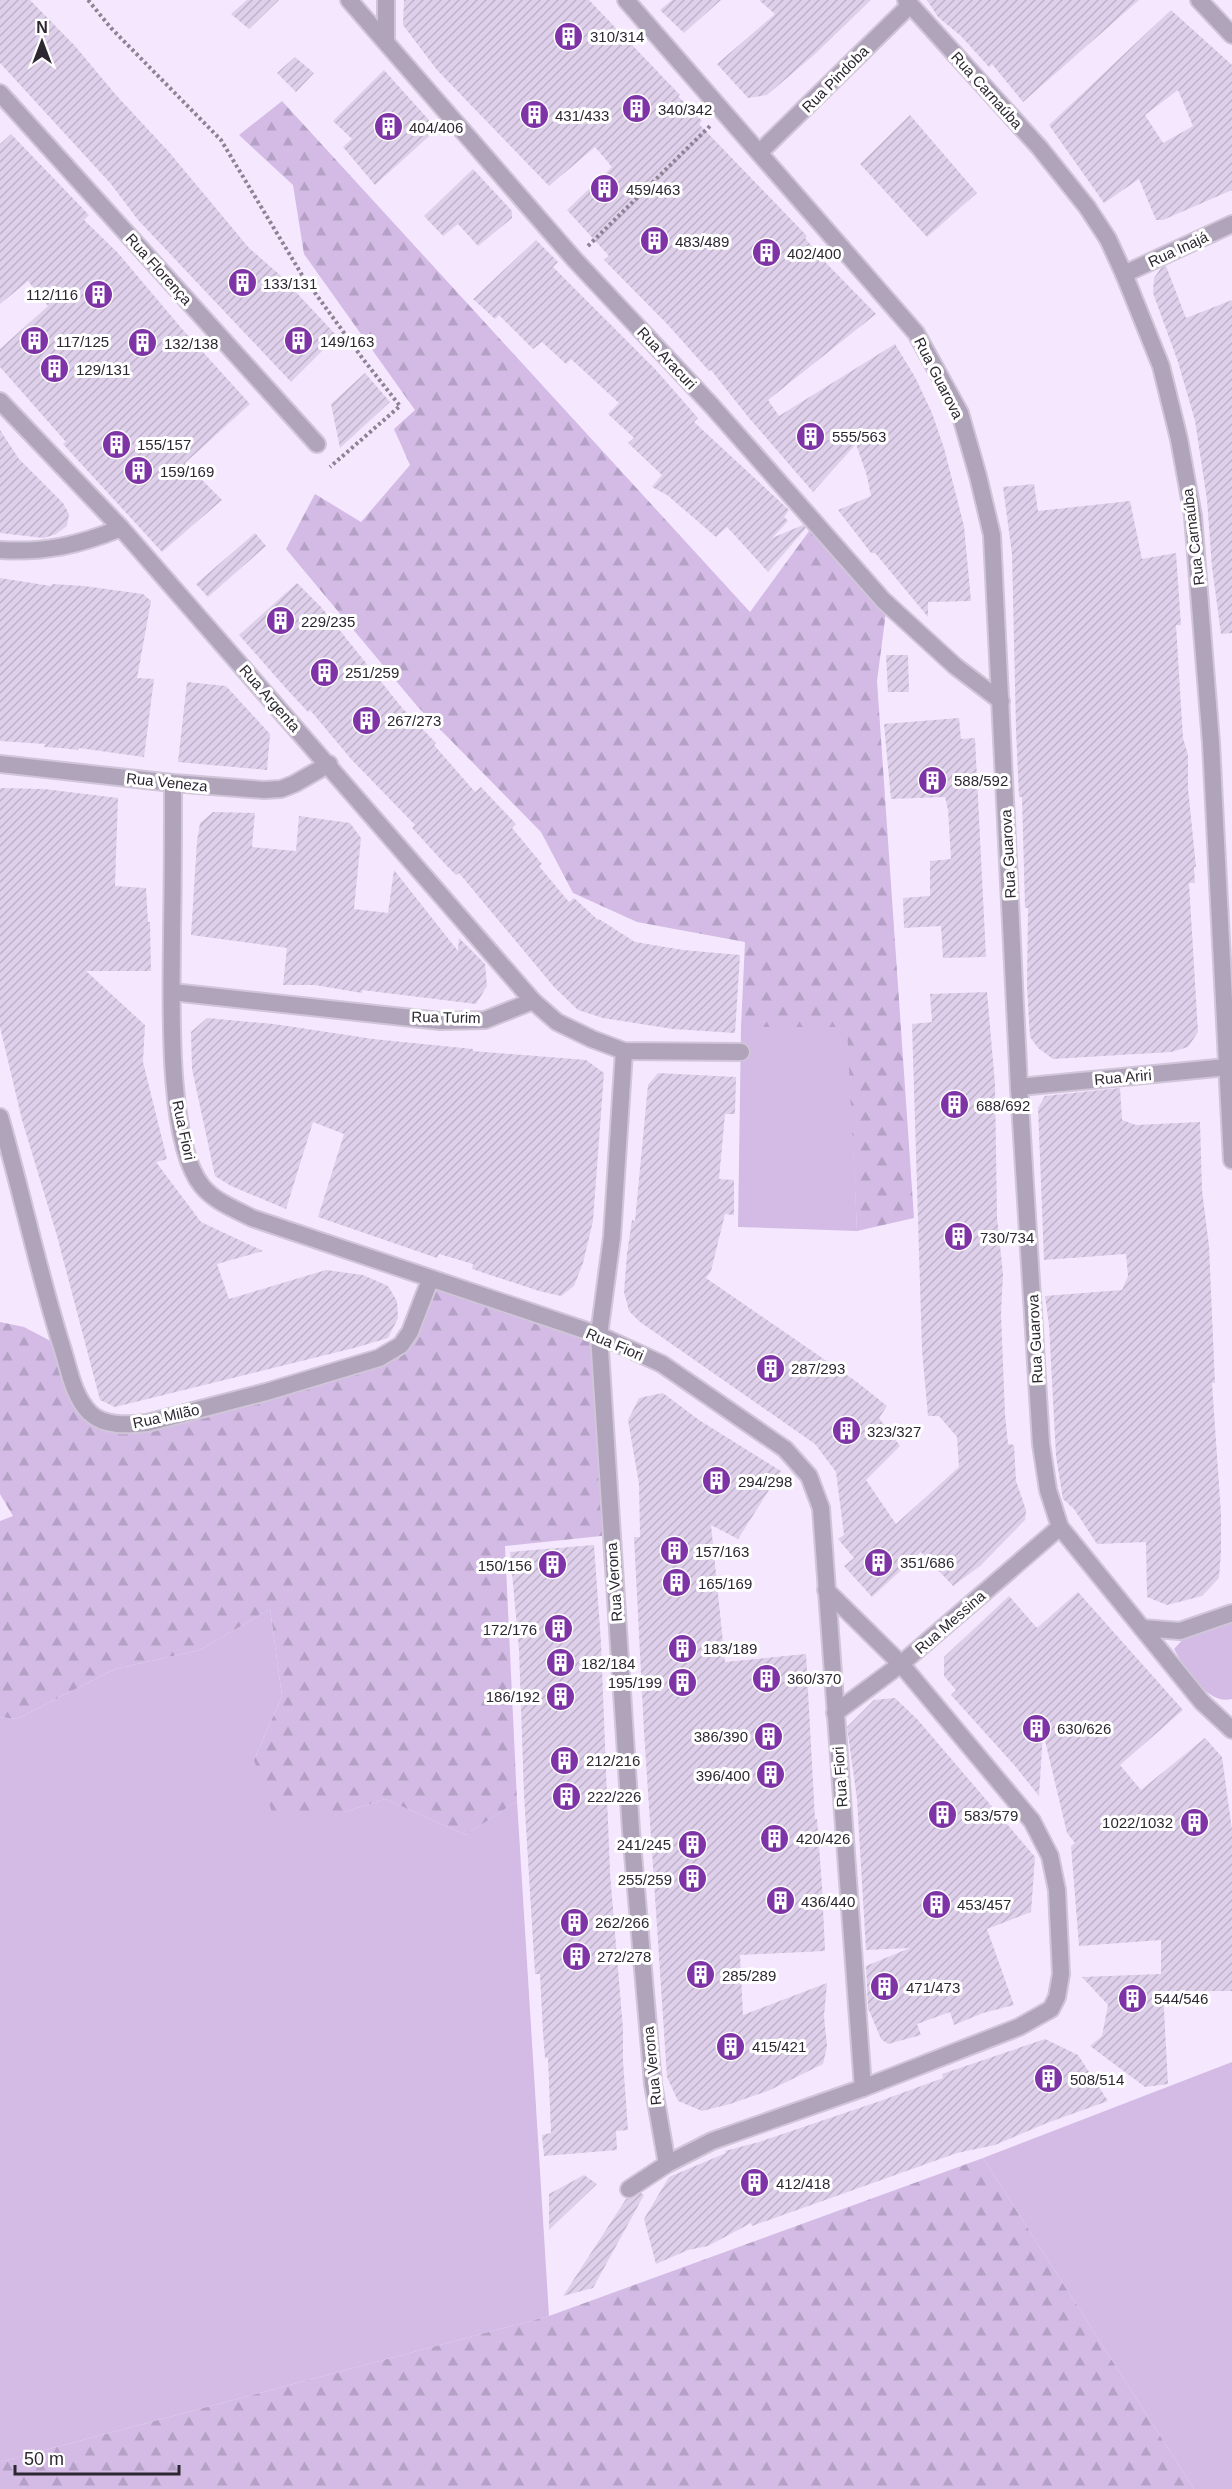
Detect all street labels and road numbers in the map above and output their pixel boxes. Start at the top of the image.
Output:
street label: Rua Pindoba [798,42,872,116]
street label: Rua Carnaúba [948,48,1026,132]
street label: Rua Inajá [1145,227,1211,270]
street label: Rua Florença [123,230,196,309]
street label: Rua Aracuri [634,324,700,392]
street label: Rua Guarova [911,334,967,422]
street label: Rua Carnaúba [1179,487,1207,586]
street label: Rua Argenta [236,661,304,736]
street label: Rua Veneza [125,769,209,795]
street label: Rua Guarova [997,808,1019,899]
street label: Rua Turim [411,1008,481,1026]
street label: Rua Ariri [1094,1066,1152,1088]
street label: Rua Fiori [169,1098,199,1162]
street label: Rua Guarova [1024,1293,1046,1384]
street label: Rua Fiori [584,1324,646,1364]
street label: Rua Milão [131,1401,201,1431]
street label: Rua Verona [603,1541,625,1622]
street label: Rua Messina [911,1586,989,1657]
street label: Rua Fiori [829,1746,851,1808]
street label: Rua Verona [639,2025,665,2106]

